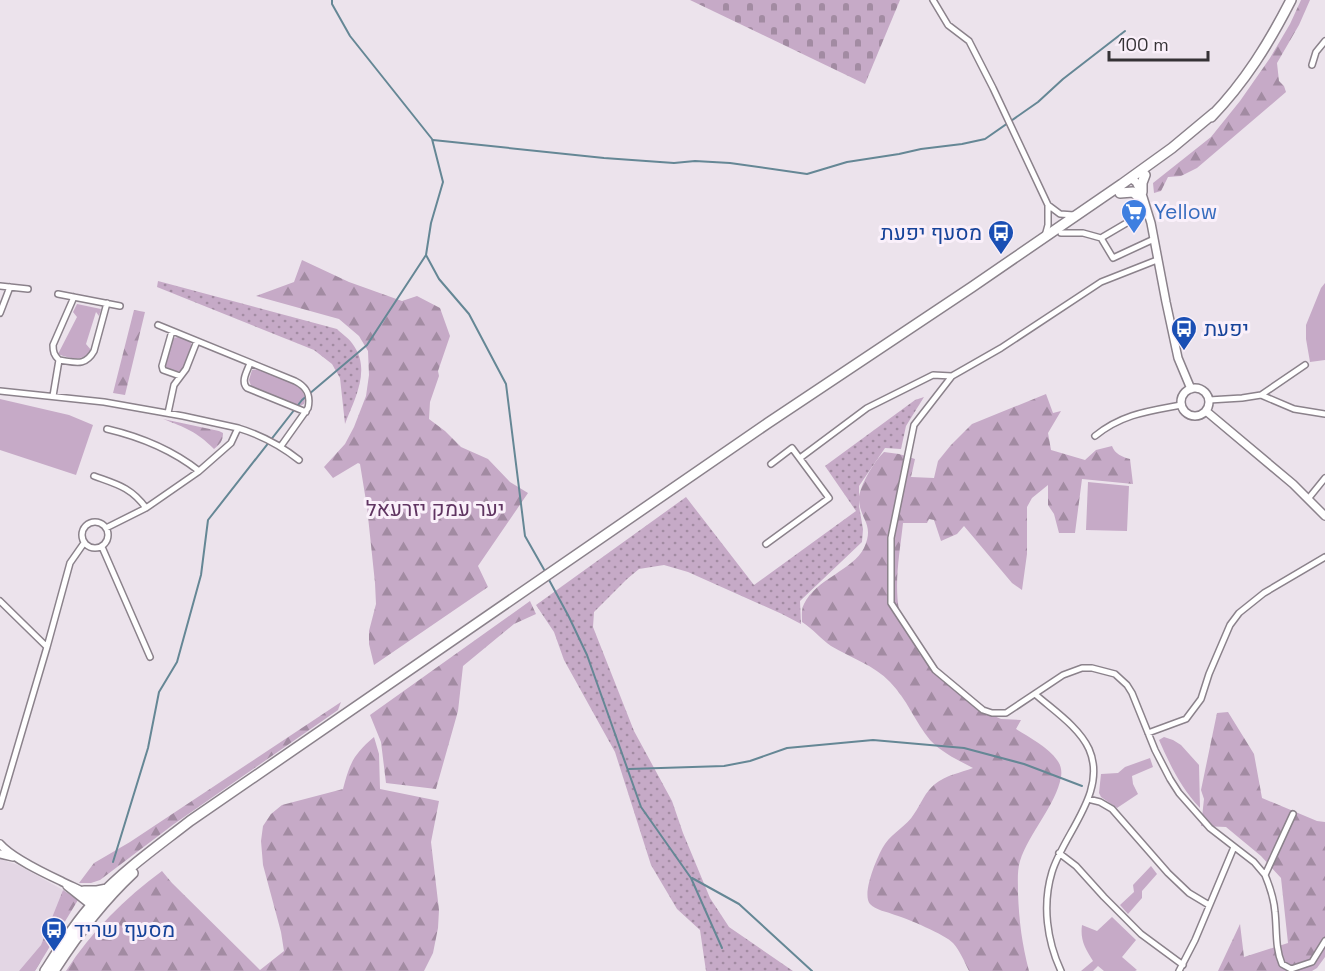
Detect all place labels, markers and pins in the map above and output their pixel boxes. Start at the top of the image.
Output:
supermarket icon: Yellow [1119,197,1149,235]
place label: Yellow [1154,198,1217,225]
bus stop icon: מסעף יפעת [986,218,1016,256]
place label: מסעף יפעת [881,219,982,246]
bus stop icon: יפעת [1169,314,1199,352]
place label: יפעת [1204,315,1249,342]
bus stop icon: מסעף שריד [39,915,69,953]
place label: מסעף שריד [74,916,175,943]

